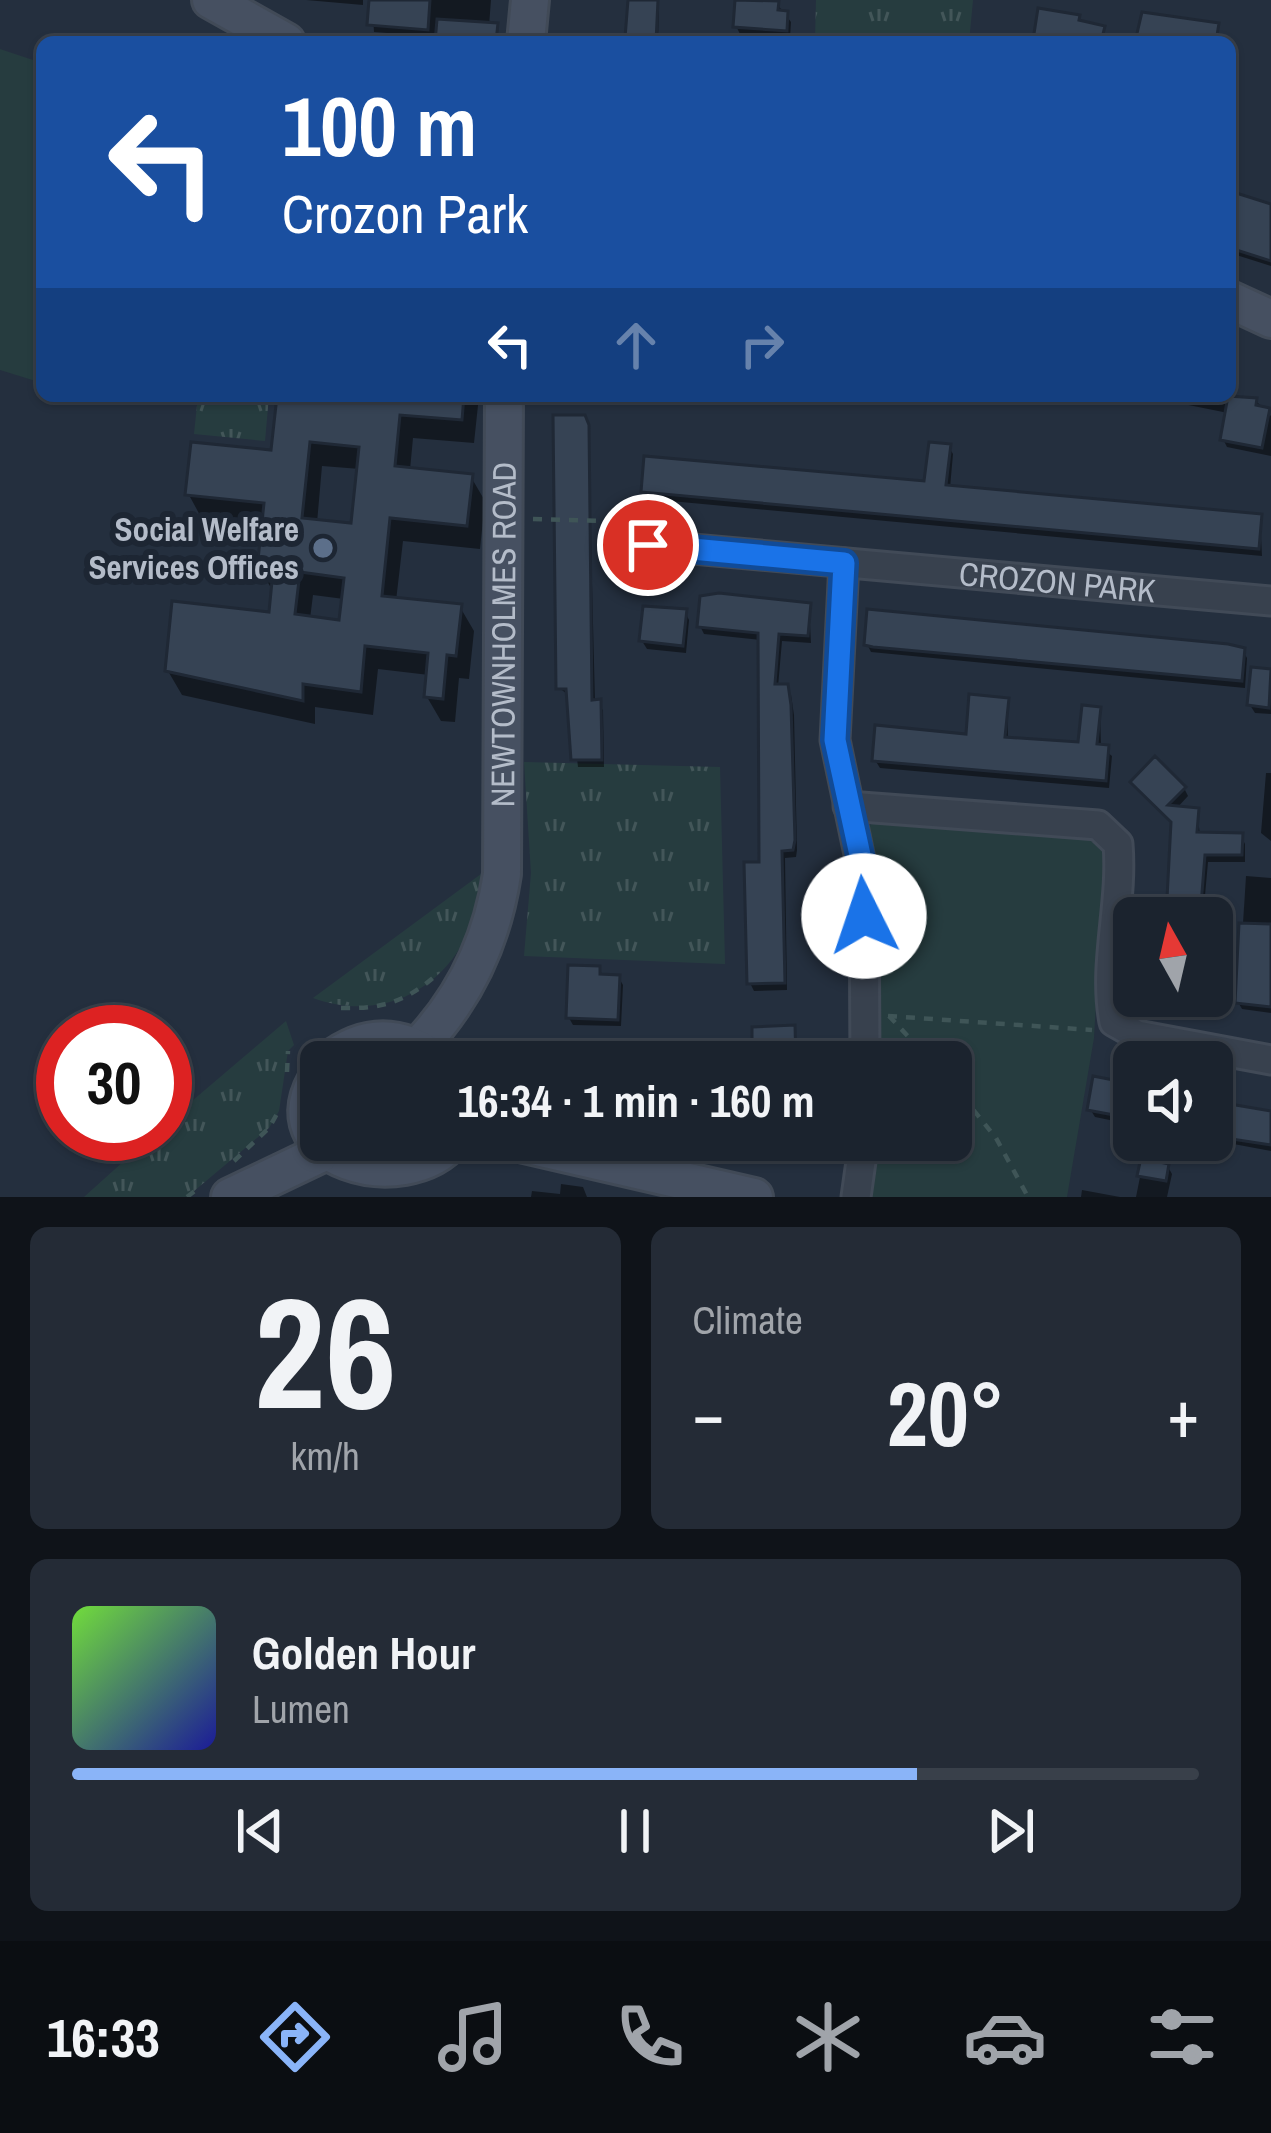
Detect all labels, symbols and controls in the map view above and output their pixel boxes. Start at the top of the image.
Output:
text: 100 m [282,69,477,182]
icon: left [84,84,240,240]
text: Crozon Park [282,177,528,250]
icon: left [477,312,543,378]
icon: ahead [603,312,669,378]
icon: right [729,312,795,378]
street label: NEWTOWNHOLMES ROAD [480,462,526,807]
pin [597,494,699,596]
place label: Social Welfare Services Offices [88,507,299,589]
icon: arrive [615,512,681,578]
marker: Social Welfare Services Offices [310,535,336,561]
street label: CROZON PARK [957,551,1157,613]
position arrow [801,853,927,979]
north arrow [1113,897,1233,1017]
map controls [1113,897,1233,1161]
speed limit sign: 30 [36,1005,192,1161]
button: sound [1113,1041,1233,1161]
text: 16:34 · 1 min · 160 m [458,1070,814,1131]
text: 26 [254,1247,396,1457]
text: Climate [693,1294,803,1346]
text: 20° [887,1353,1005,1474]
text: − [693,1369,724,1458]
text: + [1167,1369,1199,1458]
text: km/h [291,1430,360,1482]
text: Golden Hour [252,1622,475,1683]
text: Lumen [252,1683,350,1735]
icon: previous [227,1798,293,1864]
icon: pause [602,1798,668,1864]
icon: next [978,1798,1044,1864]
icon: directions [253,1995,337,2079]
icon: music [431,1995,515,2079]
icon: phone [608,1995,692,2079]
icon: climate [786,1995,870,2079]
icon: car [963,1995,1047,2079]
icon: filters [1140,1995,1224,2079]
text: 16:33 [47,2001,160,2074]

